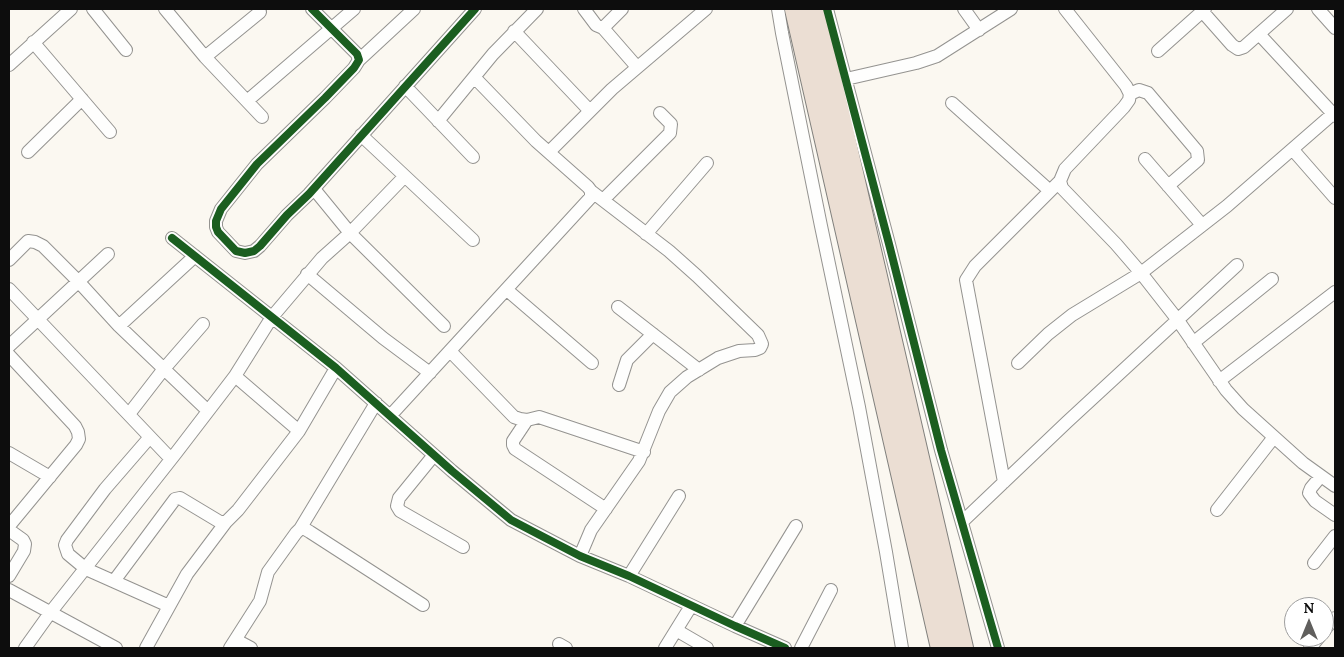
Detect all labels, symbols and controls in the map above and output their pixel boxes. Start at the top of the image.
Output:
north arrow [1284,597,1334,647]
text: N [1304,599,1314,617]

